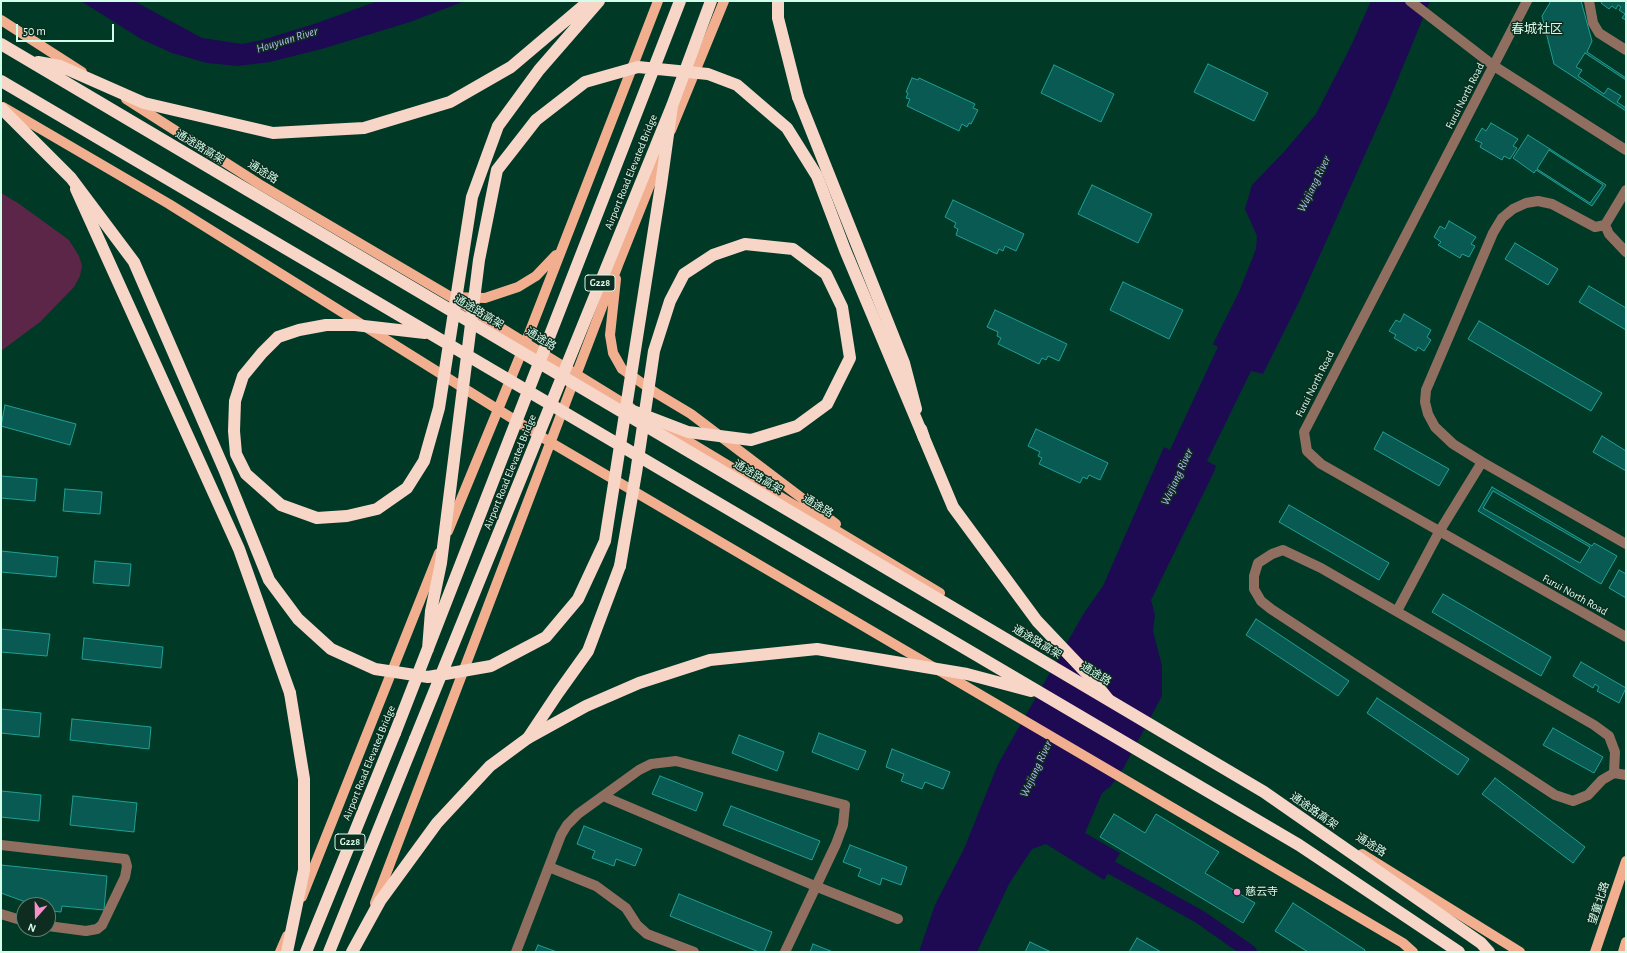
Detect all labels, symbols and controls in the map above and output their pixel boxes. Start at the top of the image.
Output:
scale bar [18,16,116,42]
district label: 春城社区 [1511,21,1563,37]
water label: Houyuan River [255,24,319,56]
text: 50 m [23,25,46,37]
street label: Furui North Road [1443,61,1487,131]
street label: Airport Road Elevated Bridge [602,113,660,231]
street label: 通途路高架 [173,127,227,167]
water label: Wujiang River [1294,154,1334,214]
street label: 通途路 [246,158,280,186]
road number: G228 [585,275,615,291]
street label: 通途路高架 [452,292,506,332]
street label: 通途路 [523,325,559,353]
street label: Furui North Road [1293,349,1337,419]
street label: Airport Road Elevated Bridge [481,413,539,531]
water label: Wujiang River [1158,446,1196,508]
street label: 通途路高架 [731,457,785,497]
street label: 通途路 [800,492,836,520]
street label: Furui North Road [1540,572,1610,618]
street label: 通途路高架 [1010,622,1064,662]
street label: 通途路 [1078,660,1114,688]
street label: Airport Road Elevated Bridge [340,704,398,822]
water label: Wujiang River [1017,738,1055,800]
street label: 通途路高架 [1288,790,1340,832]
street label: 通途路 [1354,831,1388,859]
road number: G228 [335,834,365,850]
street label: 望童北路 [1586,880,1612,926]
place label: 慈云寺 [1245,885,1278,899]
marker: 慈云寺 [1232,887,1242,897]
north arrow [16,897,56,937]
text: N [27,921,38,934]

